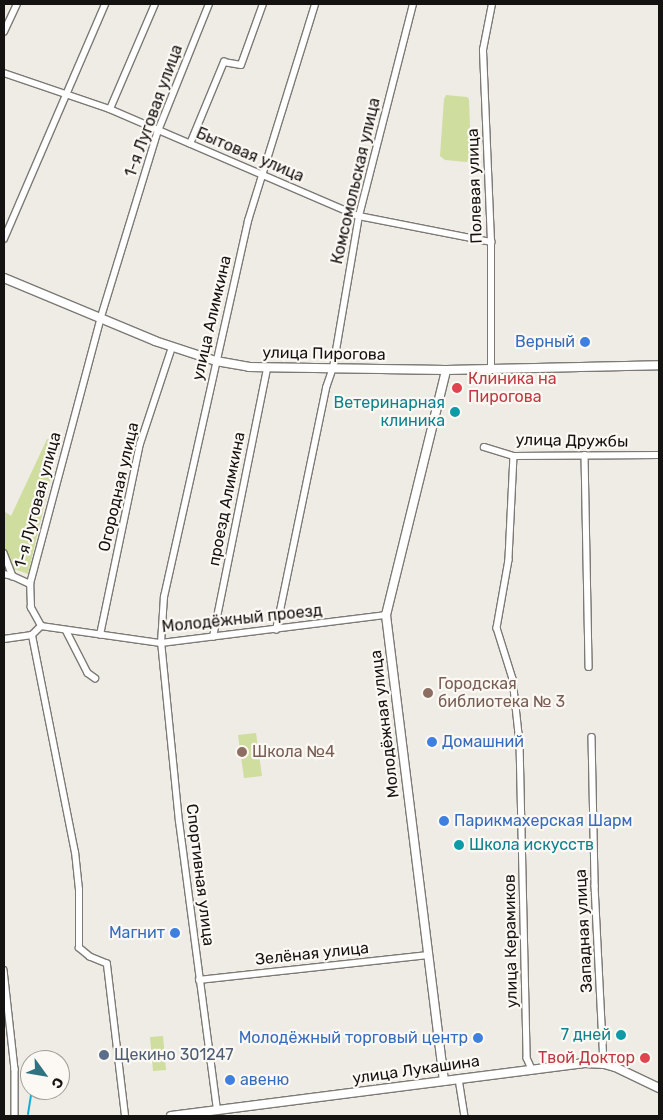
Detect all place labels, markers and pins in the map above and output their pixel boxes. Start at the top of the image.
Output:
place label: Верный [515,332,575,352]
marker: Верный [579,336,591,348]
place label: Клиника на Пирогова [468,369,557,407]
marker: Клиника на Пирогова [450,381,464,395]
place label: Ветеринарная клиника [334,393,445,431]
marker: Ветеринарная клиника [449,406,461,418]
place label: Городская библиотека № 3 [438,674,565,712]
marker: Городская библиотека № 3 [422,687,434,699]
place label: Домашний [442,732,524,752]
marker: Домашний [426,736,438,748]
place label: Школа №4 [252,742,335,762]
marker: Школа №4 [236,746,248,758]
place label: Парикмахерская Шарм [454,811,632,831]
marker: Парикмахерская Шарм [438,815,450,827]
place label: Школа искусств [469,835,594,855]
marker: Школа искусств [453,839,465,851]
place label: Магнит [109,923,165,943]
marker: Магнит [169,927,181,939]
place label: 7 дней [561,1025,611,1045]
place label: Молодёжный торговый центр [239,1028,468,1048]
marker: 7 дней [615,1029,627,1041]
marker: Молодёжный торговый центр [472,1032,484,1044]
place label: Щекино 301247 [114,1045,233,1065]
place label: Твой Доктор [538,1048,635,1068]
marker: Щекино 301247 [98,1049,110,1061]
marker: Твой Доктор [639,1052,651,1064]
place label: авеню [240,1070,289,1090]
marker: авеню [224,1074,236,1086]

